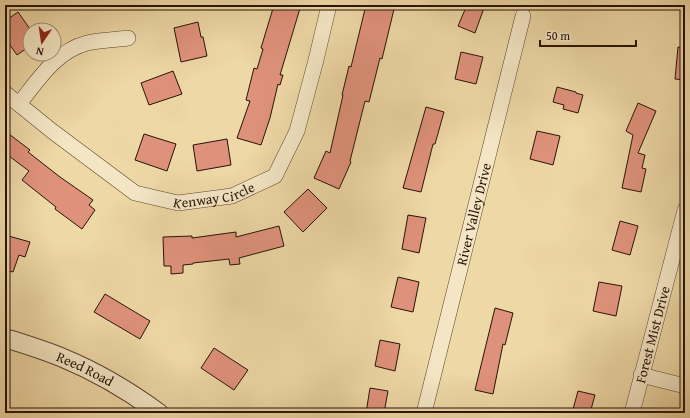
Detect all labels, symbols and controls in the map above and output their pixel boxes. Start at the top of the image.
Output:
north arrow [22,22,62,62]
scale bar [540,22,636,48]
text: 50 m [546,27,570,44]
text: N [34,43,45,60]
street label: River Valley Drive [451,160,496,267]
street label: Kenway Circle [171,177,258,214]
street label: Forest Mist Drive [630,283,675,385]
street label: Reed Road [54,346,118,391]

